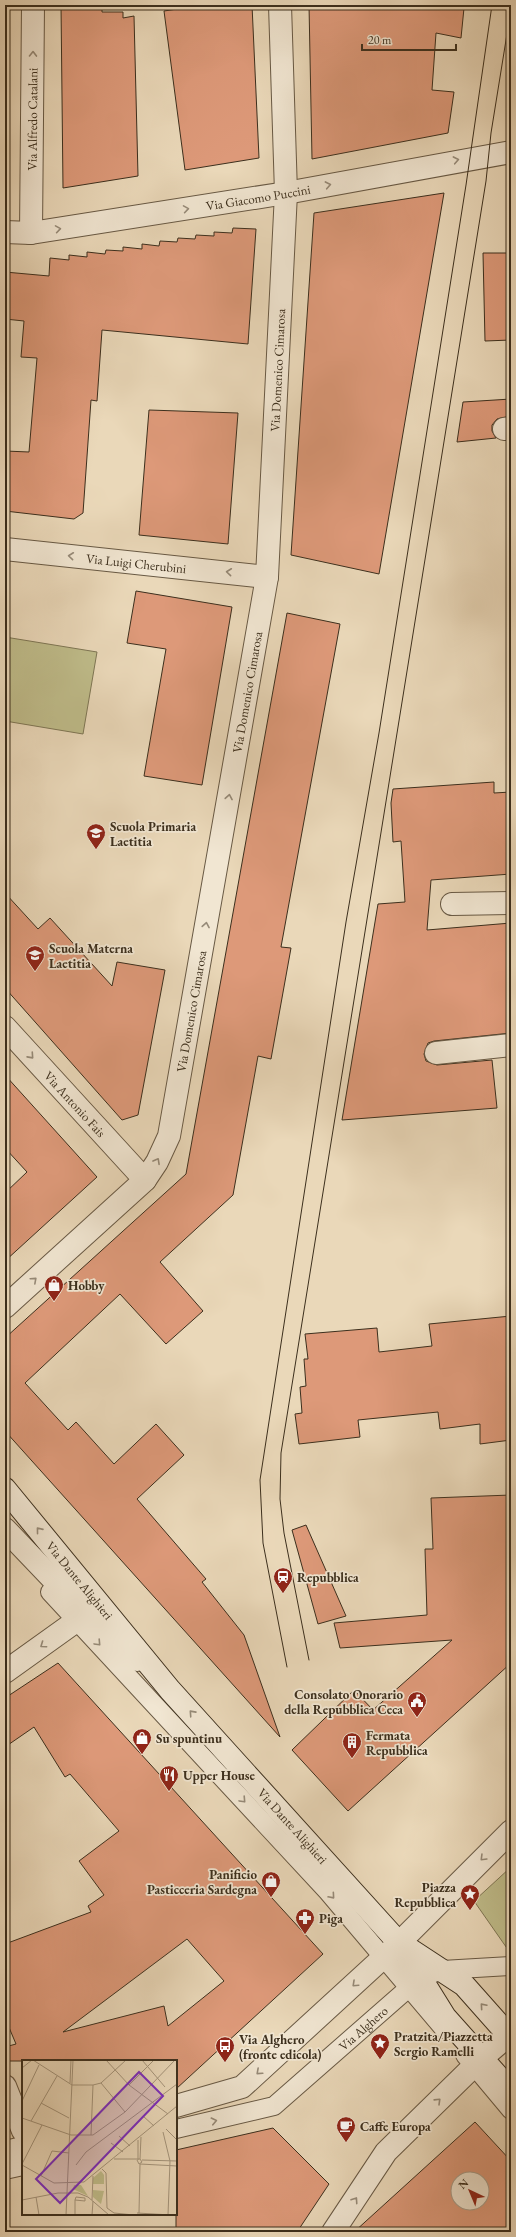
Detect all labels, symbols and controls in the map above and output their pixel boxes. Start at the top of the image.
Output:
scale bar [362,26,456,52]
text: 20 m [368,32,392,48]
one-way arrow [29,51,37,57]
street label: Via Alfredo Catalani [23,68,41,170]
one-way arrow [453,157,459,165]
street label: Via Giacomo Puccini [205,180,312,214]
one-way arrow [325,181,331,190]
one-way arrow [183,205,189,214]
one-way arrow [55,225,61,234]
street label: Via Domenico Cimarosa [266,307,289,432]
street label: Via Luigi Cherubini [85,549,187,577]
one-way arrow [68,551,74,560]
one-way arrow [226,568,232,577]
street label: Via Domenico Cimarosa [228,629,266,754]
one-way arrow [224,794,232,800]
place label: Scuola Primaria Laetitia [110,818,196,850]
school or university icon: Scuola Primaria Laetitia [85,822,107,850]
one-way arrow [201,922,210,928]
place label: Scuola Materna Laetitia [49,940,133,972]
school or university icon: Scuola Materna Laetitia [24,944,46,972]
street label: Via Domenico Cimarosa [172,948,210,1073]
one-way arrow [27,1051,34,1059]
street label: Via Antonio Fais [41,1067,110,1140]
one-way arrow [152,1158,159,1165]
shop icon: Hobby [43,1274,65,1302]
place label: Hobby [68,1277,105,1294]
one-way arrow [29,1278,37,1285]
one-way arrow [36,1527,43,1535]
street label: Via Dante Alighieri [43,1537,117,1623]
station icon: Repubblica [272,1566,294,1594]
place label: Repubblica [297,1569,359,1586]
one-way arrow [93,1639,100,1646]
one-way arrow [40,1640,47,1647]
place label: Consolato Onorario della Repubblica Ceca [284,1686,403,1718]
public building icon: Consolato Onorario della Repubblica Ceca [406,1690,428,1718]
one-way arrow [189,1710,196,1718]
shop icon: Su spuntinu [131,1727,153,1755]
place label: Fermata Repubblica [366,1727,428,1759]
place label: Su spuntinu [156,1730,223,1747]
building icon: Fermata Repubblica [341,1731,363,1759]
restaurant icon: Upper House [158,1764,180,1792]
place label: Upper House [183,1767,256,1784]
street label: Via Dante Alighieri [254,1784,331,1867]
one-way arrow [239,1796,246,1803]
one-way arrow [480,1853,488,1861]
place label: Panificio Pasticceria Sardegna [147,1866,257,1898]
shop icon: Panificio Pasticceria Sardegna [260,1870,282,1898]
place label: Piazza Repubblica [394,1879,456,1911]
place icon: Piazza Repubblica [459,1883,481,1911]
one-way arrow [327,1891,334,1899]
pharmacy icon: Piga [294,1907,316,1935]
place label: Piga [319,1910,343,1927]
one-way arrow [352,1979,360,1987]
street label: Via Alghero [335,2002,391,2054]
one-way arrow [481,2003,488,2011]
place label: Pratzita/Piazzetta Sergio Ramelli [394,2028,493,2060]
place label: Via Alghero (fronte edicola) [239,2031,321,2063]
place icon: Pratzita/Piazzetta Sergio Ramelli [369,2032,391,2060]
bus stop icon: Via Alghero (fronte edicola) [214,2035,236,2063]
inset map [22,2060,177,2215]
one-way arrow [256,2067,264,2075]
one-way arrow [433,2098,441,2106]
cafe icon: Caffe Europa [335,2115,357,2143]
one-way arrow [211,2117,217,2125]
place label: Caffe Europa [360,2118,431,2135]
north arrow [450,2171,490,2211]
text: N [455,2176,471,2192]
one-way arrow [350,2197,357,2204]

